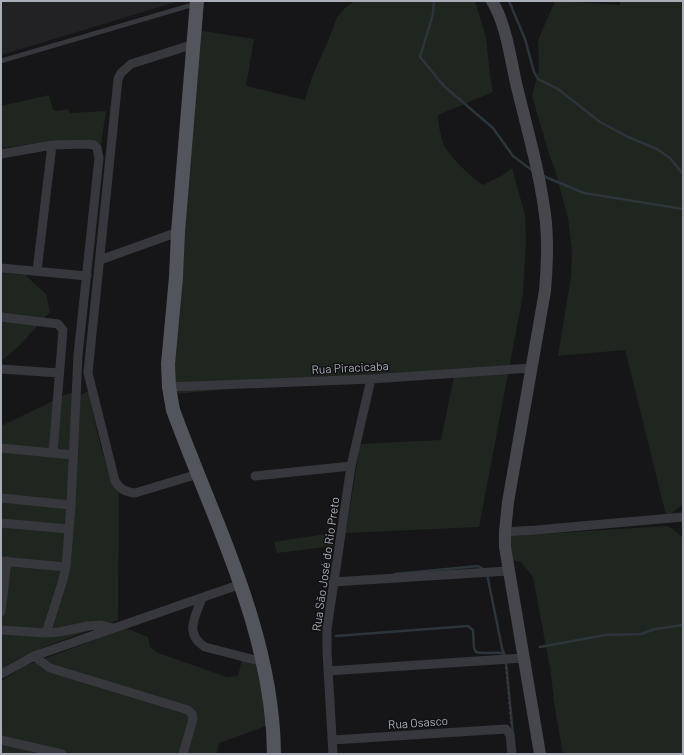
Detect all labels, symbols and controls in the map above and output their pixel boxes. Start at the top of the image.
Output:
street label: Rua Piracicaba [311,358,389,376]
street label: Rua São José do Rio Preto [309,496,341,632]
street label: Rua Osasco [387,713,449,731]

